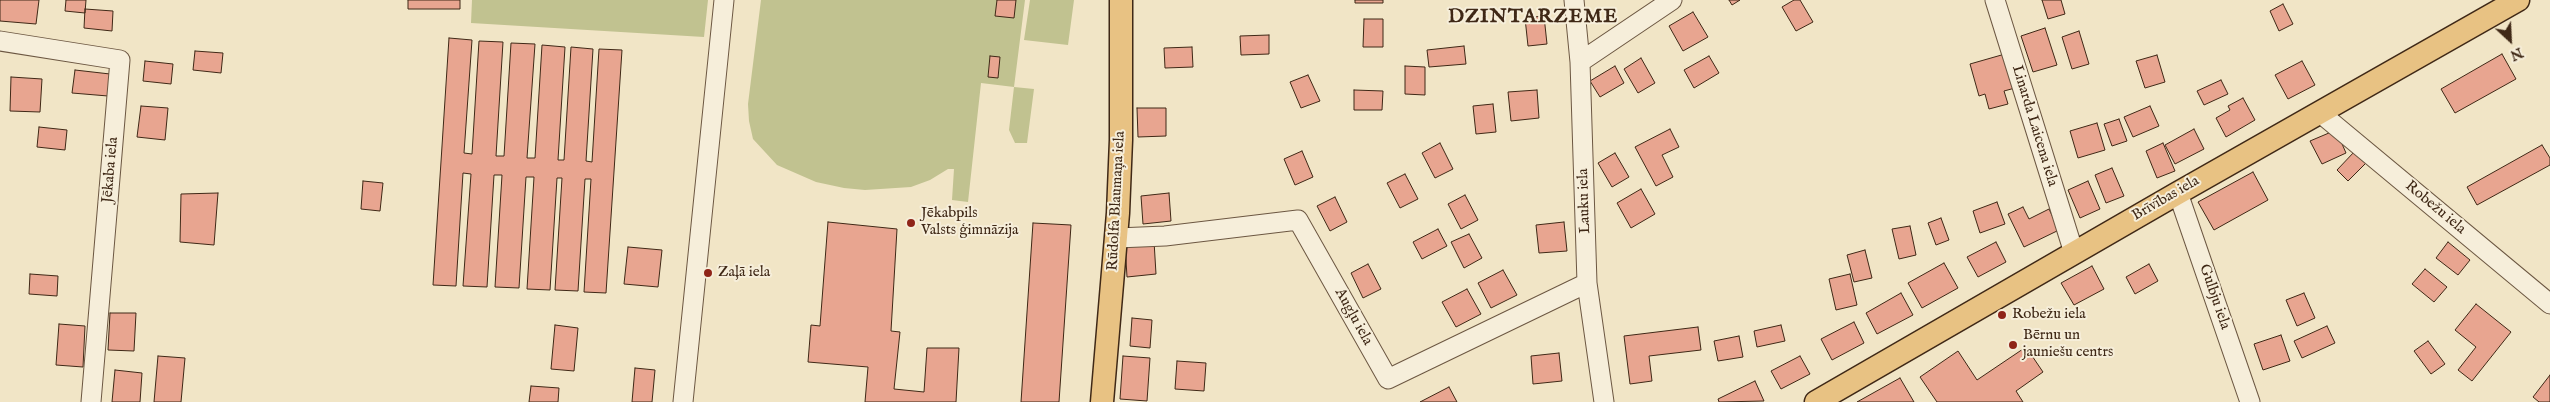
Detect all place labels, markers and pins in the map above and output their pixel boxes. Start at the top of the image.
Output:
place label: Jēkabpils Valsts ģimnāzija [921,205,1019,240]
marker: Jēkabpils Valsts ģimnāzija [905,217,917,229]
place label: Zaļā iela [718,264,770,282]
marker: Zaļā iela [702,267,714,279]
place label: Robežu iela [2012,306,2086,324]
marker: Robežu iela [1996,309,2008,321]
place label: Bērnu un jauniešu centrs [2023,327,2113,362]
marker: Bērnu un jauniešu centrs [2007,339,2019,351]

